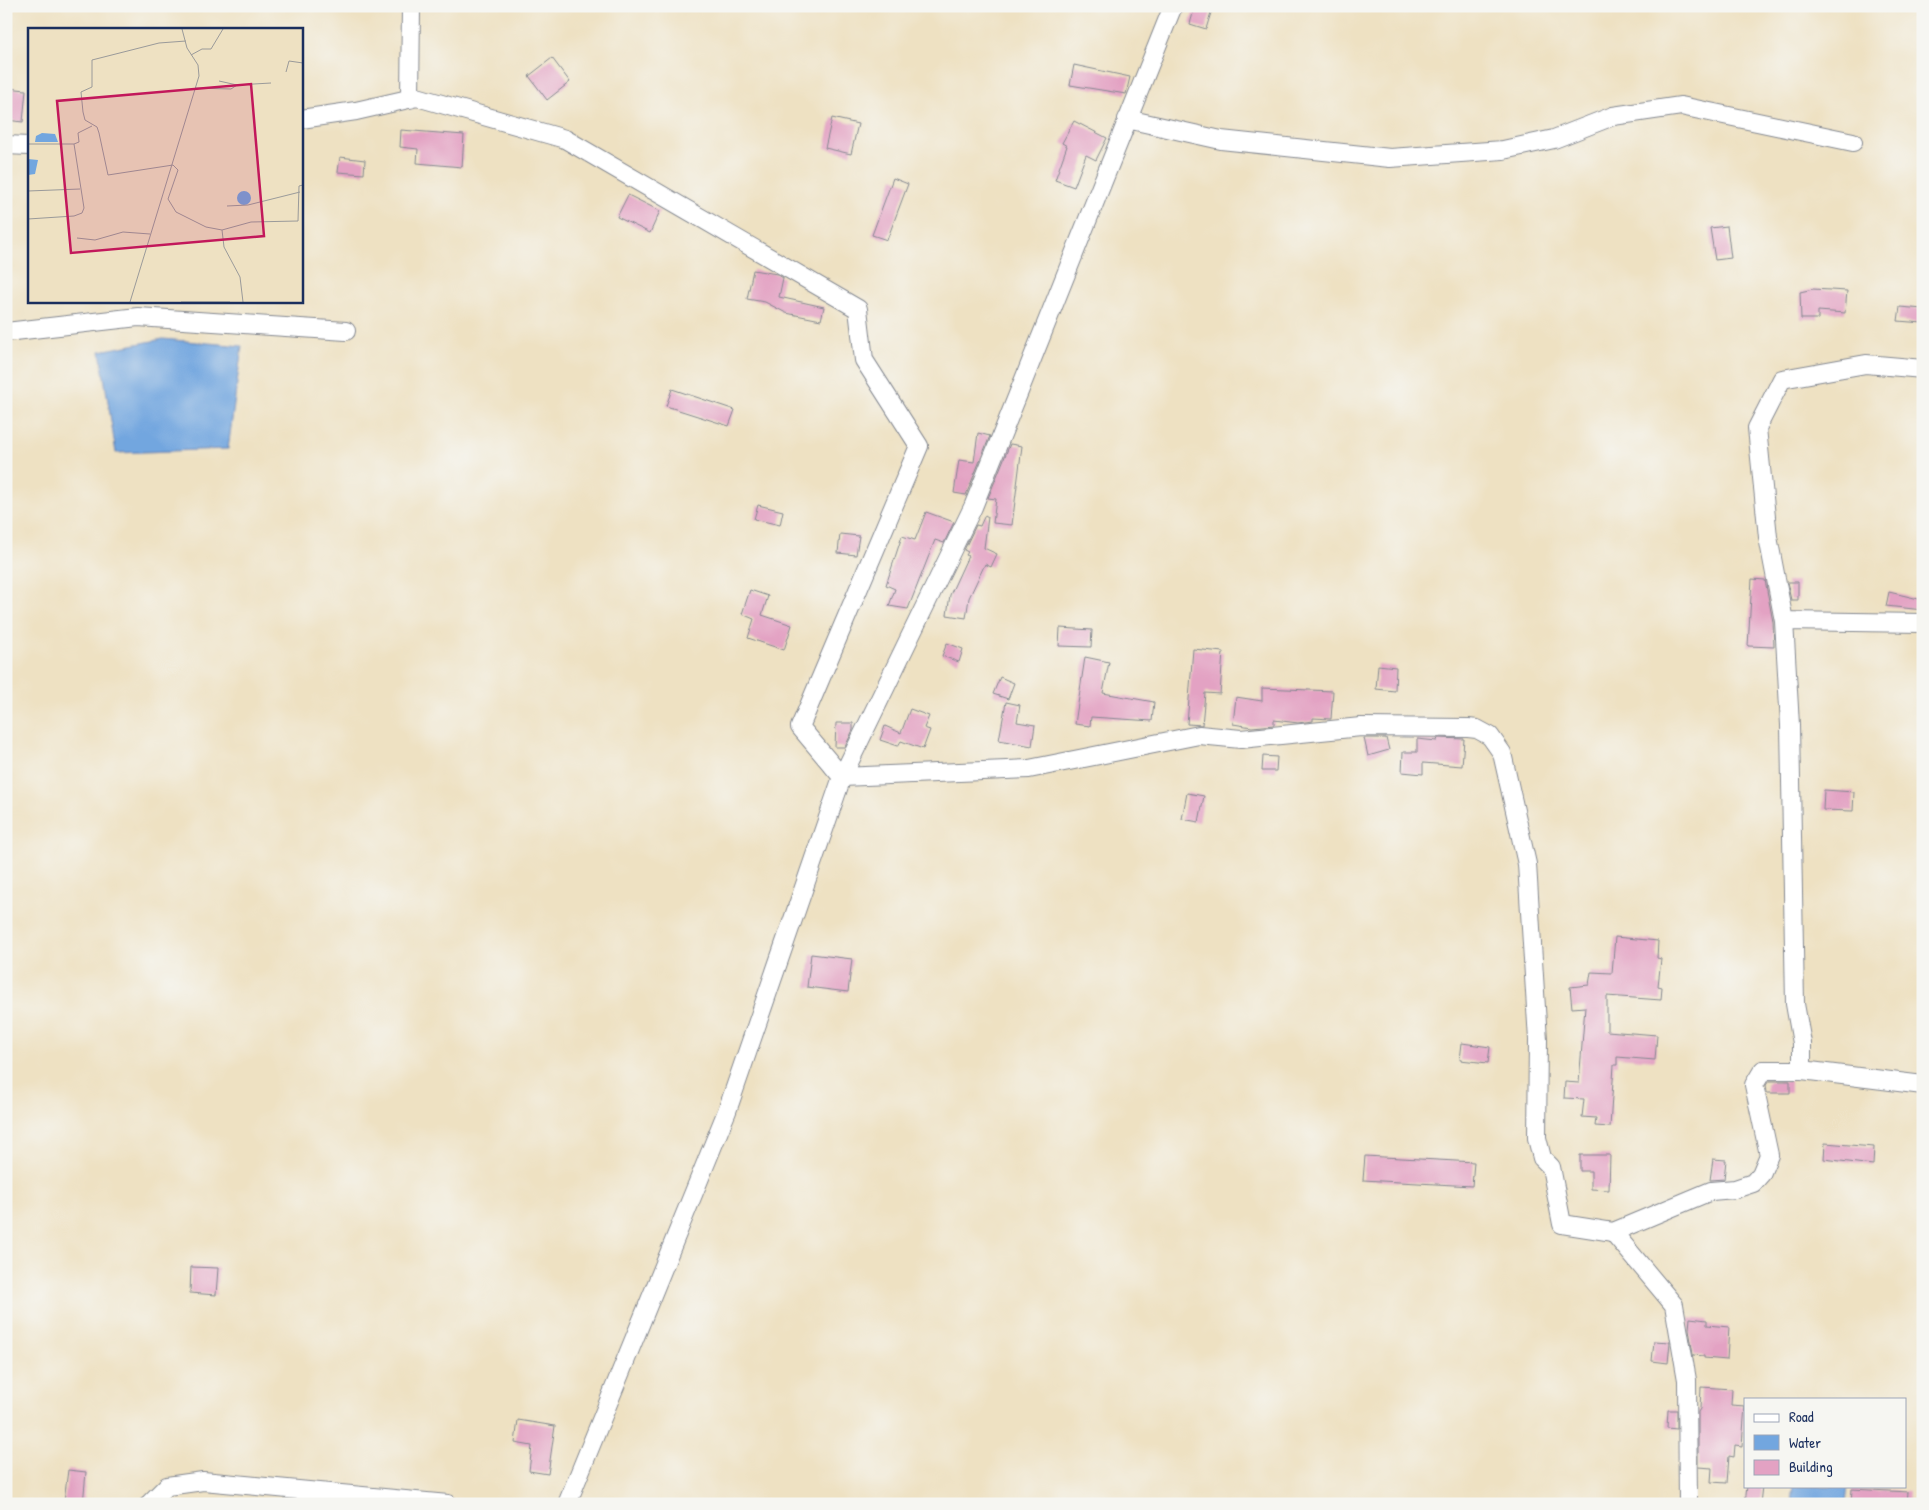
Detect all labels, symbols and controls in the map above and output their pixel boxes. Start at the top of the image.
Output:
inset map [28,28,302,302]
legend [1744,1398,1906,1488]
text: Road [1789,1406,1814,1427]
text: Water [1789,1432,1821,1453]
text: Building [1789,1456,1833,1477]

